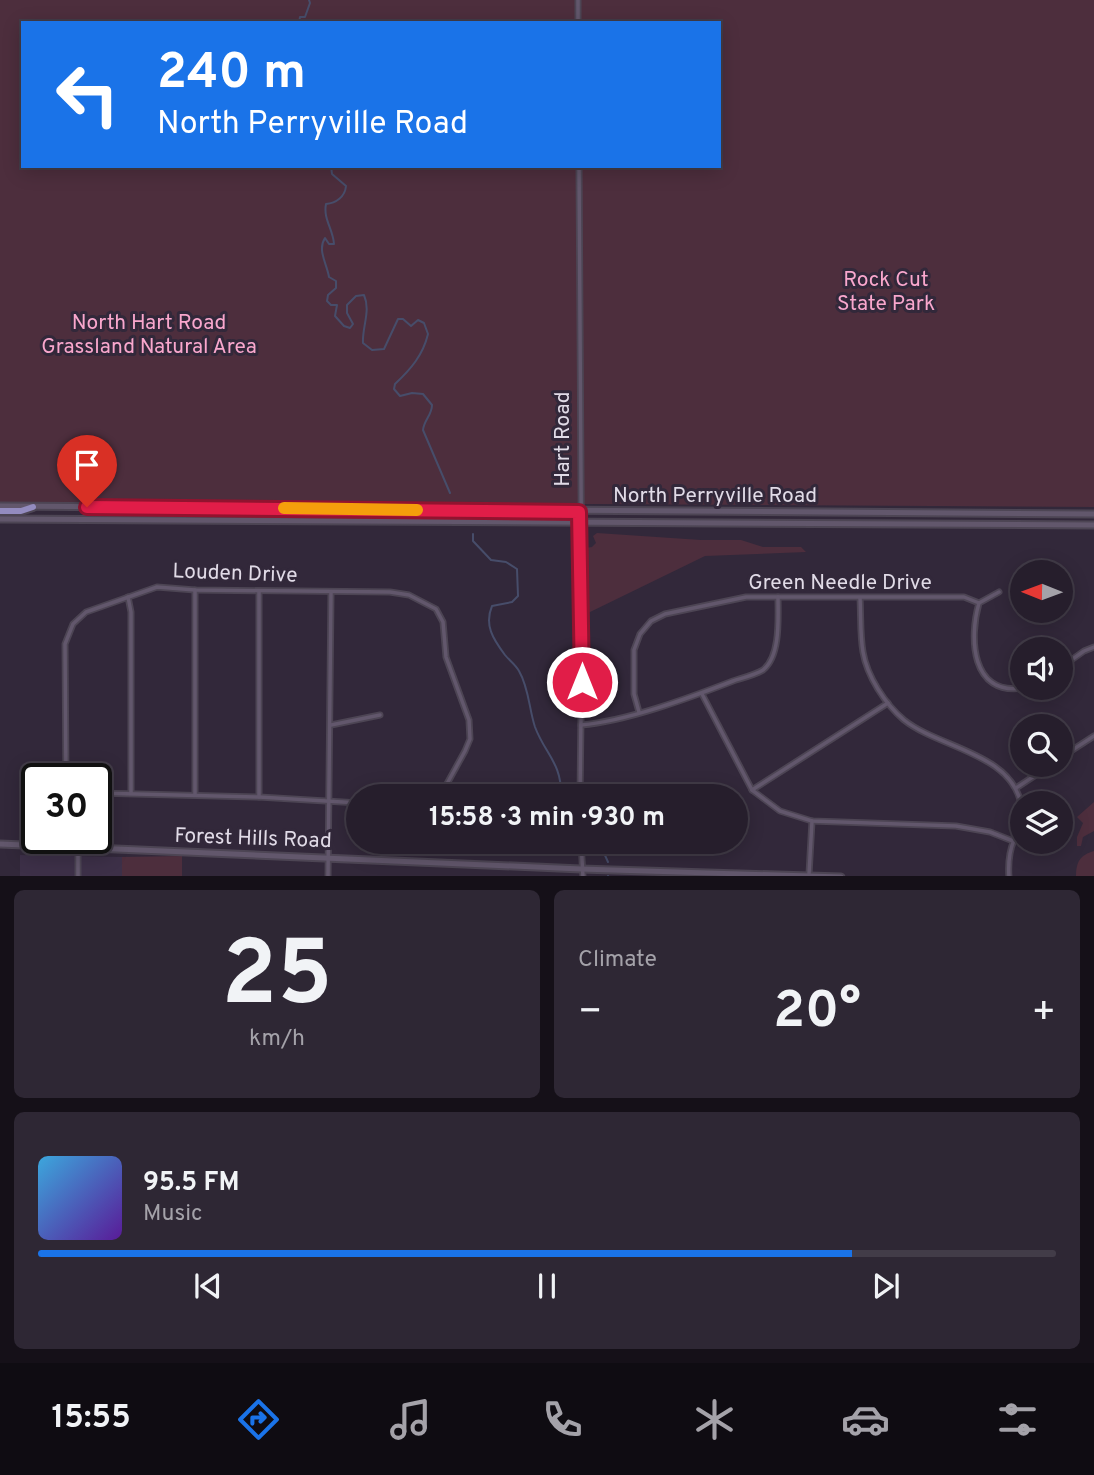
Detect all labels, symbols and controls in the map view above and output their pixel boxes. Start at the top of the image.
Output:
text: 240 m [157,44,306,106]
icon: left [42,49,133,140]
text: North Perryville Road [157,105,468,145]
park label: Rock Cut State Park [837,267,935,318]
park label: North Hart Road Grassland Natural Area [41,310,257,361]
street label: Hart Road [550,391,577,487]
pin [57,435,117,507]
icon: arrive [68,446,106,484]
street label: North Perryville Road [613,483,817,510]
street label: Louden Drive [172,558,298,590]
north arrow [1010,560,1073,623]
map controls [1010,560,1073,854]
street label: Green Needle Drive [748,570,932,597]
button: sound [1010,637,1073,700]
position arrow [545,645,619,719]
button: search [1010,714,1073,777]
speed limit sign: 30 [21,763,112,854]
button: layers [1010,791,1073,854]
text: 15:58 · 3 min · 930 m [429,802,665,835]
street label: Forest Hills Road [174,823,332,855]
text: 25 [221,922,333,1037]
text: Climate [578,946,657,975]
text: 20° [773,980,861,1046]
text: − [578,989,603,1038]
text: + [1031,989,1056,1038]
text: km/h [249,1025,305,1054]
text: 95.5 FM [143,1167,240,1200]
text: Music [143,1200,203,1229]
icon: previous [189,1267,227,1305]
icon: pause [528,1267,566,1305]
icon: next [867,1267,905,1305]
icon: directions [234,1395,283,1444]
icon: music [386,1395,435,1444]
icon: phone [538,1395,587,1444]
icon: climate [690,1395,739,1444]
icon: car [841,1395,890,1444]
icon: filters [993,1395,1042,1444]
text: 15:55 [51,1399,131,1439]

